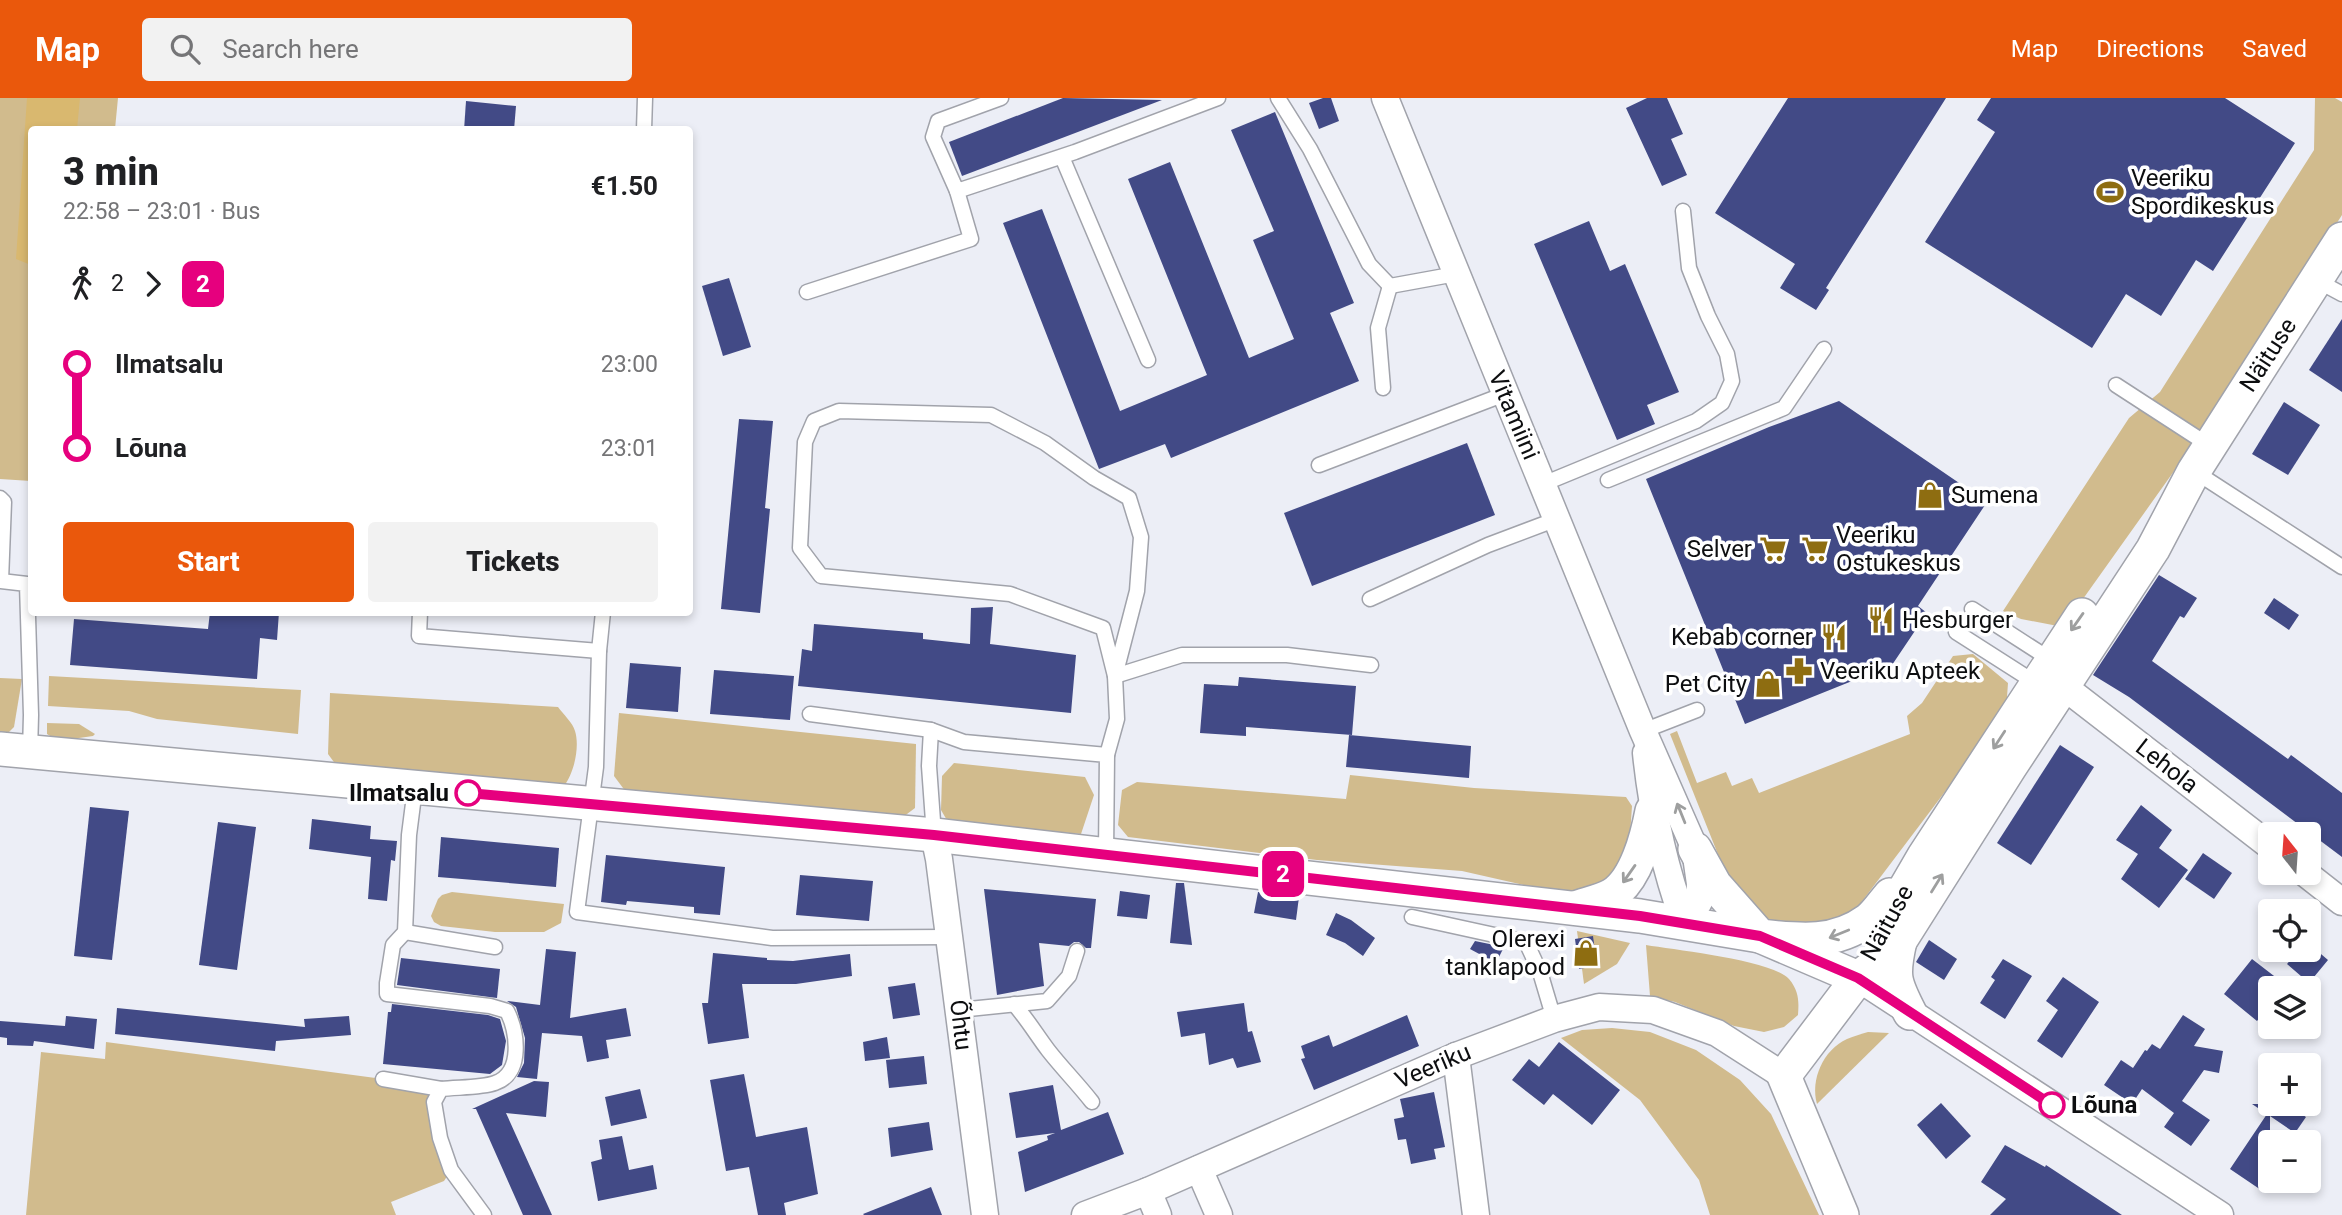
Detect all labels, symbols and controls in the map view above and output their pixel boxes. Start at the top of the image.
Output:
search box [142,18,632,81]
text: Map [35,30,100,69]
icon: search [166,30,204,68]
text: Search here [222,34,359,64]
text: Map [2011,35,2058,63]
text: Directions [2096,35,2204,63]
text: Saved [2242,35,2307,63]
text: 3 min [63,150,159,194]
place label: Veeriku Spordikeskus [2131,164,2275,220]
text: €1.50 [591,171,658,201]
sports icon: Veeriku Spordikeskus [2095,177,2125,207]
text: 22:58 – 23:01 · Bus [63,198,260,225]
icon: walk [63,265,101,303]
icon: forward [134,265,172,303]
text: 2 [111,270,124,297]
text: 2 [196,270,210,298]
street label: Näituse [2234,313,2302,397]
text: Ilmatsalu [115,349,223,379]
text: 23:00 [601,351,658,378]
street label: Vitamiini [1483,366,1545,464]
text: Lõuna [115,433,187,463]
text: 23:01 [601,435,658,462]
shop icon: Sumena [1915,480,1945,510]
place label: Sumena [1951,481,2039,509]
place label: Veeriku Ostukeskus [1836,521,1961,577]
button: Start [63,522,354,602]
button: Tickets [368,522,658,602]
supermarket icon: Selver [1758,534,1788,564]
supermarket icon: Veeriku Ostukeskus [1800,534,1830,564]
place label: Selver [1687,535,1752,563]
restaurant icon: Hesburger [1866,605,1896,635]
place label: Hesburger [1902,606,2013,634]
one-way arrow [2070,612,2084,631]
restaurant icon: Kebab corner [1819,622,1849,652]
place label: Kebab corner [1671,623,1813,651]
pharmacy icon: Veeriku Apteek [1784,656,1814,686]
place label: Veeriku Apteek [1820,657,1981,685]
shop icon: Pet City [1753,669,1783,699]
place label: Pet City [1665,670,1748,698]
one-way arrow [1992,730,2006,750]
street label: Lehola [2130,733,2204,799]
place label: Ilmatsalu [349,779,449,807]
marker: Ilmatsalu [455,780,481,806]
one-way arrow [1673,803,1686,824]
north arrow [2258,822,2320,886]
map controls [2258,822,2321,1193]
line badge: 2 [1260,851,1306,897]
text: 2 [1276,860,1290,888]
one-way arrow [1622,864,1636,883]
one-way arrow [1930,874,1944,894]
street label: Näituse [1855,880,1919,966]
button: locate [2258,899,2321,962]
place label: Olerexi tanklapood [1445,925,1565,981]
one-way arrow [1829,928,1850,941]
shop icon: Olerexi tanklapood [1571,938,1601,968]
button: layers [2258,976,2321,1039]
street label: Õhtu [944,998,978,1052]
street label: Veeriku [1391,1038,1475,1094]
button: + [2258,1053,2321,1116]
place label: Lõuna [2071,1091,2137,1119]
marker: Lõuna [2039,1092,2065,1118]
button: − [2258,1130,2321,1193]

